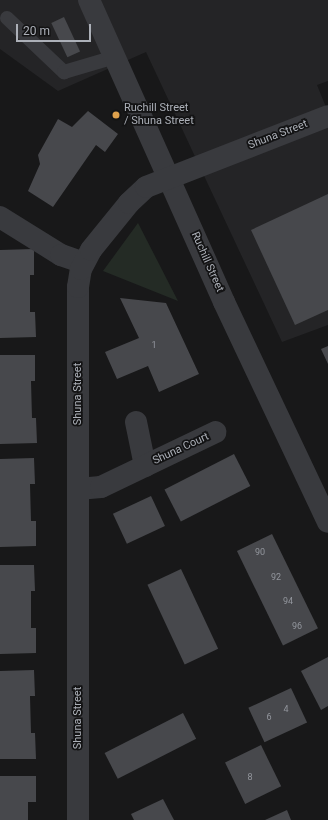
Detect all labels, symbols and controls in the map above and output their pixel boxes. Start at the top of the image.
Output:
scale bar [18,16,93,42]
text: 20 m [23,24,50,38]
place label: Ruchill Street / Shuna Street [124,102,194,128]
marker: Ruchill Street / Shuna Street [111,110,121,120]
street label: Shuna Street [246,118,310,152]
street label: Ruchill Street [188,230,226,294]
house number: 1 [151,340,157,350]
street label: Shuna Street [71,363,85,425]
street label: Shuna Court [151,430,211,468]
house number: 90 [255,547,265,557]
house number: 92 [271,572,281,582]
house number: 94 [283,596,293,606]
house number: 96 [292,621,302,631]
street label: Shuna Street [71,687,85,749]
house number: 4 [283,704,289,714]
house number: 6 [266,712,272,722]
house number: 8 [247,772,253,782]

